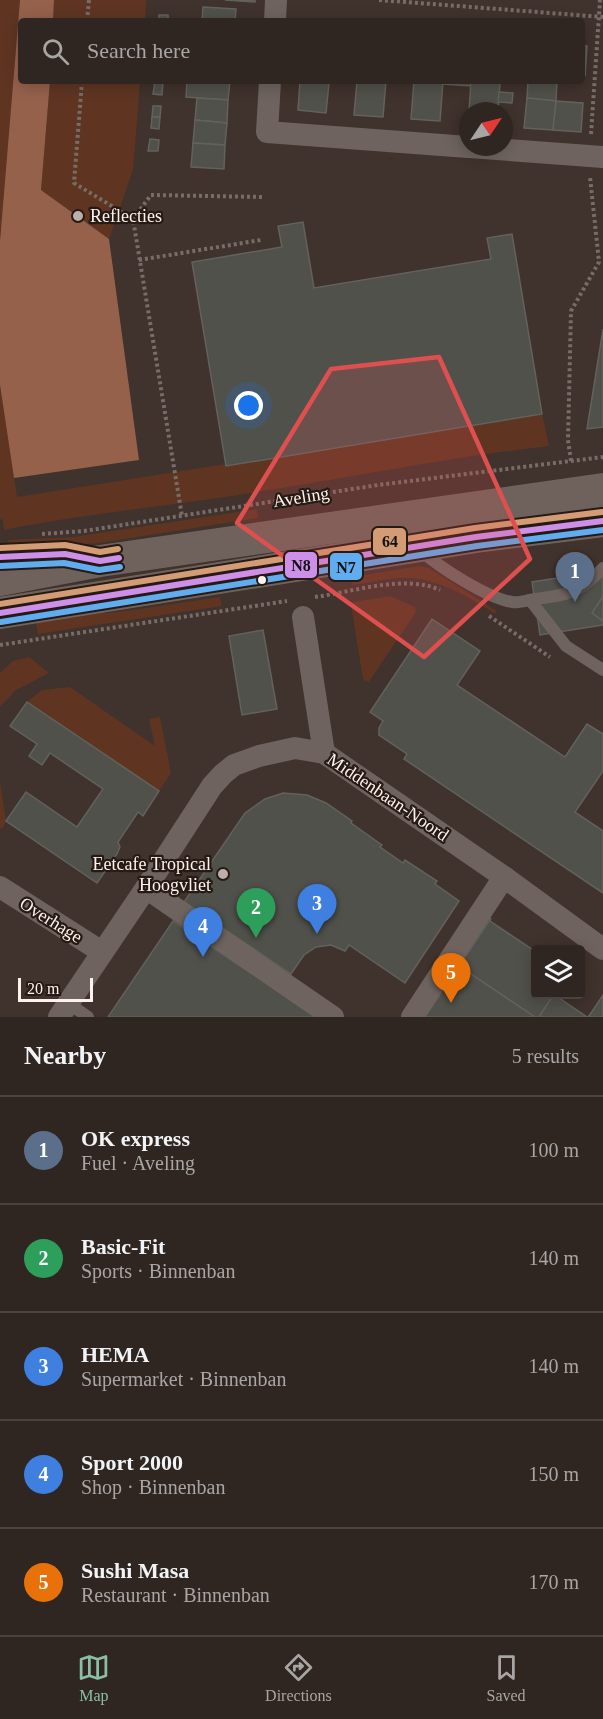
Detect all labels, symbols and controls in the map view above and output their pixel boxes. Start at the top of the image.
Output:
search box [18,18,585,84]
icon: search [39,35,72,68]
text: Search here [87,38,190,63]
north arrow [459,102,513,156]
place label: Reflecties [90,206,162,226]
marker: Reflecties [71,209,85,223]
your location [234,391,263,420]
street label: Aveling [271,483,331,511]
line badge: 64 [372,527,407,556]
text: 64 [382,533,398,550]
line badge: N8 [284,551,318,579]
line badge: N7 [329,552,363,581]
pin: 1 [556,552,594,602]
text: N8 [291,557,311,574]
text: N7 [336,559,356,576]
unlabelled marker [256,574,268,586]
street label: Middenbaan-Noord [324,749,452,845]
place label: Eetcafe Tropical Hoogvliet [93,854,211,895]
marker: Eetcafe Tropical Hoogvliet [216,867,230,881]
pin: 3 [298,884,336,934]
pin: 2 [236,888,276,938]
street label: Overhage [16,893,86,947]
pin: 4 [184,908,222,957]
map controls [531,945,585,999]
button: layers [531,945,585,999]
pin: 5 [432,954,470,1003]
scale bar [18,975,93,1002]
text: 20 m [27,980,59,997]
text: Nearby [24,1041,106,1070]
text: 5 results [512,1045,579,1067]
text: OK express [81,1126,190,1151]
text: 1 [39,1139,49,1161]
text: 100 m [528,1139,579,1161]
text: Fuel · Aveling [81,1152,195,1174]
text: Basic-Fit [81,1234,165,1259]
text: 2 [39,1247,49,1269]
text: 140 m [528,1247,579,1269]
text: Sports · Binnenban [81,1260,235,1282]
text: HEMA [81,1342,149,1367]
text: 3 [39,1355,49,1377]
text: 140 m [528,1355,579,1377]
text: Supermarket · Binnenban [81,1368,287,1390]
text: Sport 2000 [81,1450,183,1475]
text: 4 [39,1463,49,1485]
text: 150 m [528,1463,579,1485]
text: Shop · Binnenban [81,1476,225,1498]
text: Sushi Masa [81,1558,189,1583]
text: 5 [39,1571,49,1593]
text: 170 m [528,1571,579,1593]
text: Restaurant · Binnenban [81,1584,270,1606]
tab: Map [77,1651,110,1705]
tab: Directions [265,1651,332,1705]
tab: Saved [486,1651,526,1705]

